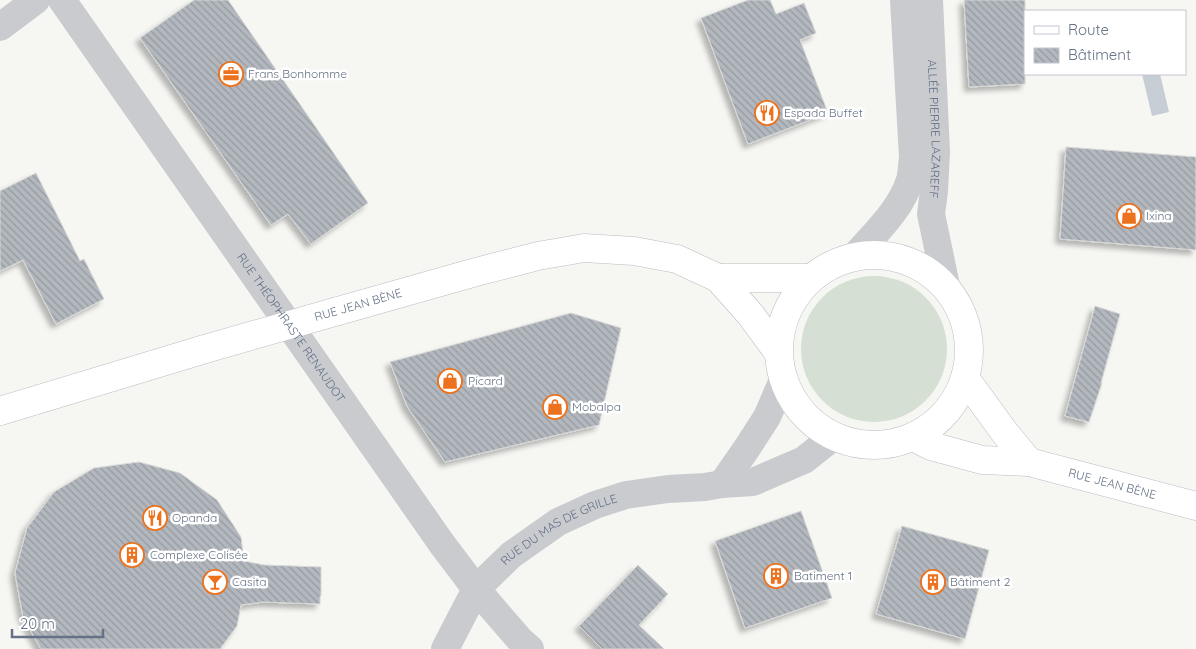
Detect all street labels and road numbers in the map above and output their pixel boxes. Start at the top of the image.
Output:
street label: ALLÉE PIERRE LAZAREFF [925,59,944,199]
street label: RUE THÉOPHRASTE RENAUDOT [234,250,349,405]
street label: RUE JEAN BÈNE [312,285,403,324]
street label: RUE JEAN BÈNE [1067,465,1158,502]
street label: RUE DU MAS DE GRILLE [497,490,619,568]

